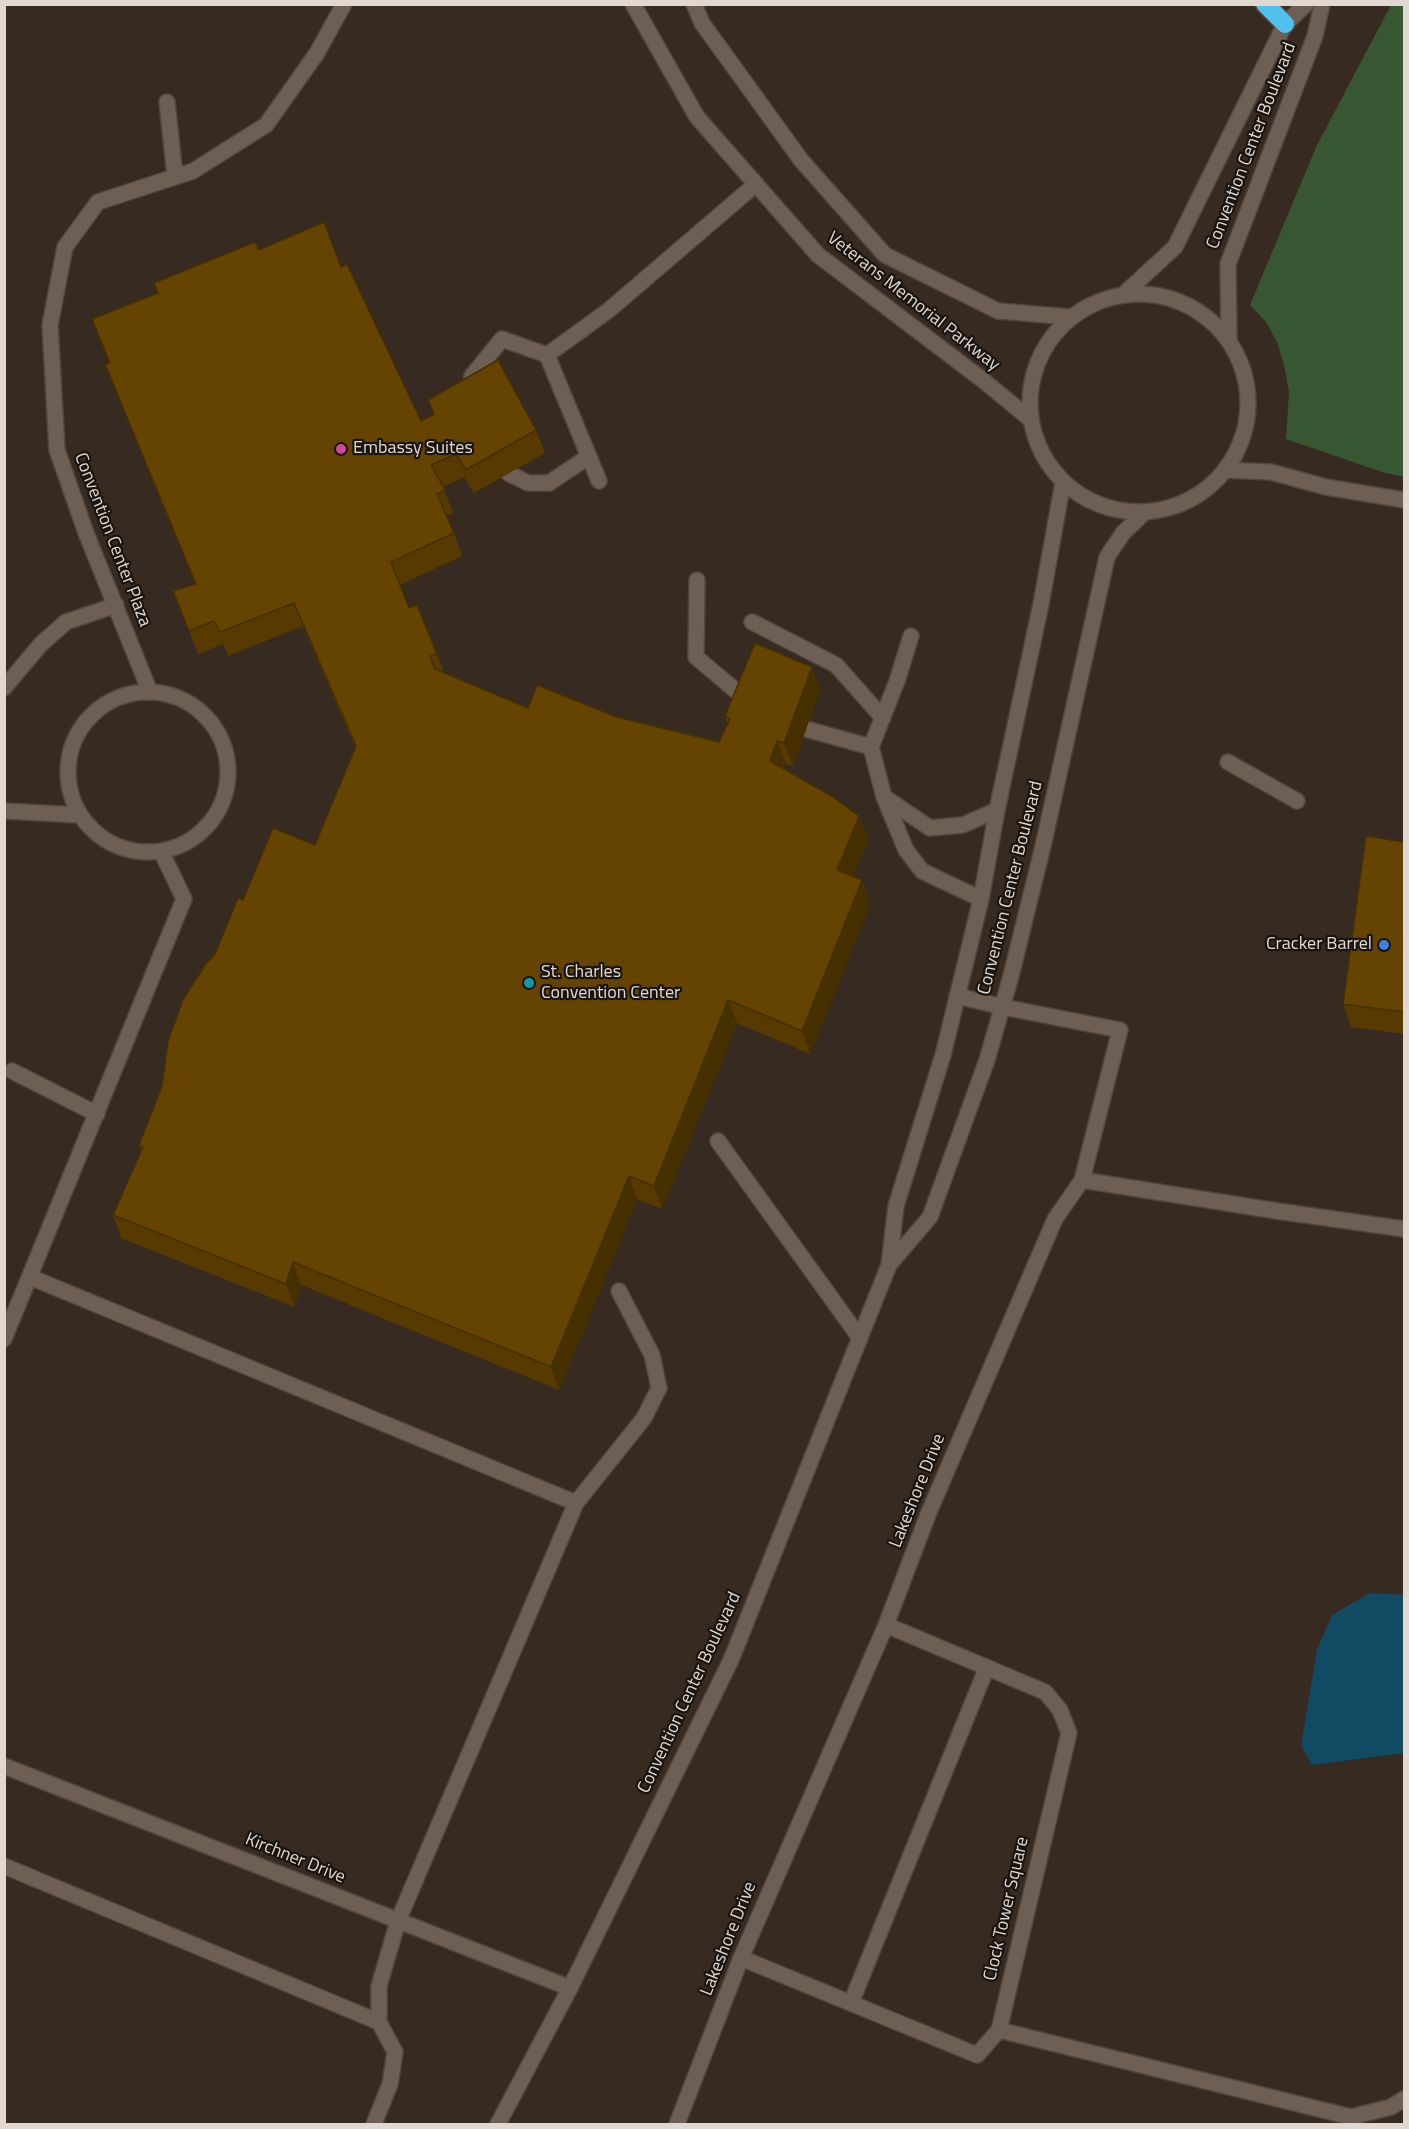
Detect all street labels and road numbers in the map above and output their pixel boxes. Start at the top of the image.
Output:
street label: Convention Center Boulevard [1203,40,1301,252]
street label: Veterans Memorial Parkway [822,228,1004,376]
street label: Convention Center Plaza [69,450,155,630]
street label: Convention Center Boulevard [974,779,1048,997]
street label: Lakeshore Drive [885,1431,951,1551]
street label: Convention Center Boulevard [634,1589,746,1797]
street label: Kirchner Drive [242,1829,348,1889]
street label: Clock Tower Square [980,1835,1034,1983]
street label: Lakeshore Drive [696,1879,762,1999]

